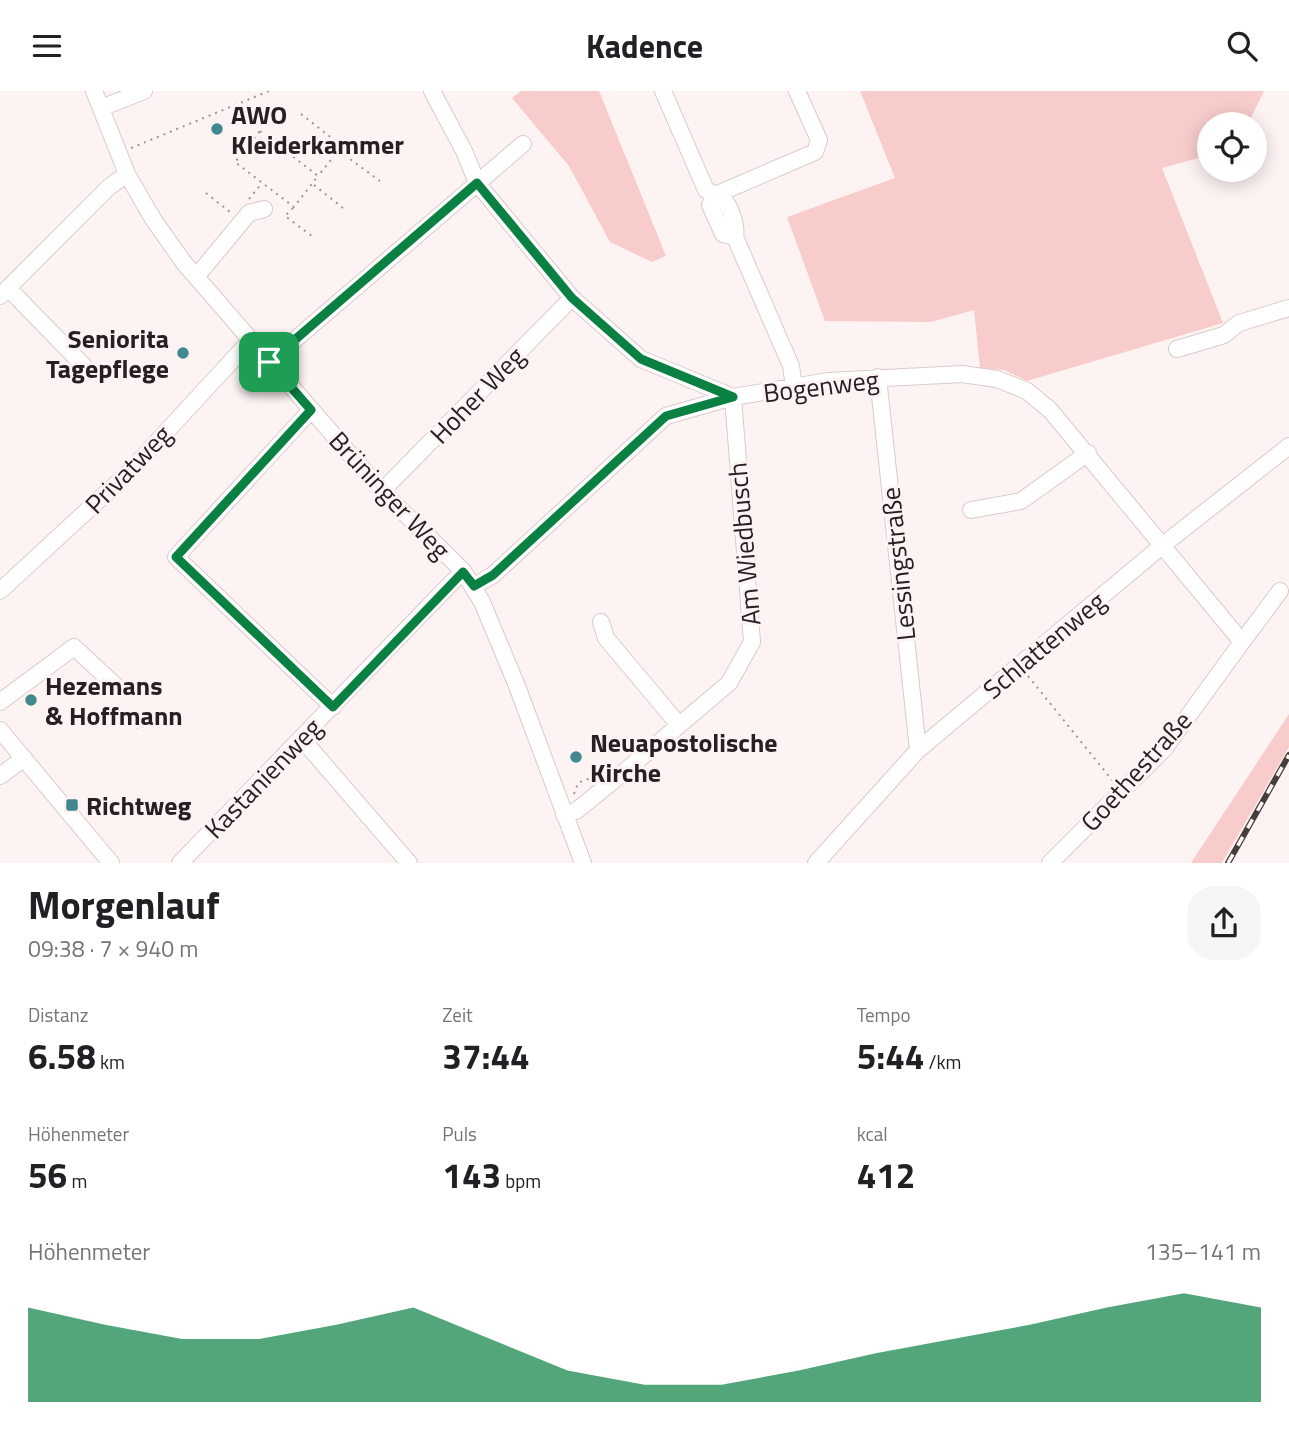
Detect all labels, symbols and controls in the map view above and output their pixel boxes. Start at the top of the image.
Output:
text: Kadence [586,22,703,70]
icon: menu [28,27,66,65]
icon: search [1223,27,1261,65]
place label: AWO Kleiderkammer [231,95,404,164]
map controls [1197,112,1267,182]
button: locate [1197,112,1267,182]
marker: AWO Kleiderkammer [209,121,225,137]
place label: Seniorita Tagepflege [46,319,169,388]
pin [239,332,299,392]
street label: Hoher Weg [421,338,533,452]
icon: arrive [250,343,288,381]
marker: Seniorita Tagepflege [175,345,191,361]
street label: Bogenweg [761,360,881,412]
street label: Privatweg [76,416,180,522]
street label: Brüninger Weg [320,422,460,568]
street label: Am Wiedbusch [717,461,771,627]
street label: Lessingstraße [871,485,925,643]
street label: Schlattenweg [974,582,1114,708]
place label: Hezemans & Hoffmann [45,666,183,735]
marker: Hezemans & Hoffmann [23,692,39,708]
street label: Goethestraße [1071,702,1201,840]
street label: Kastanienweg [195,709,331,847]
place label: Neuapostolische Kirche [590,723,778,792]
marker: Neuapostolische Kirche [568,749,584,765]
place label: Richtweg [86,786,192,825]
marker: Richtweg [64,797,80,813]
text: Morgenlauf [28,876,220,934]
button: share [1187,886,1261,960]
text: 09:38 · 7 × 940 m [28,931,198,966]
text: Distanz [28,1000,88,1029]
text: Zeit [442,1000,473,1029]
text: Tempo [857,1000,910,1029]
text: 6.58 [28,1029,96,1083]
text: 37:44 [442,1029,530,1083]
text: 5:44 [857,1029,924,1083]
text: km [96,1047,125,1076]
text: /km [924,1047,961,1076]
text: Höhenmeter [28,1119,129,1148]
text: Puls [442,1119,477,1148]
text: kcal [857,1119,888,1148]
text: 56 [28,1148,67,1202]
text: 143 [442,1148,501,1202]
text: 412 [857,1148,915,1202]
text: m [67,1166,87,1195]
text: bpm [501,1166,541,1195]
text: Höhenmeter [28,1234,150,1269]
text: 135–141 m [1145,1234,1261,1269]

